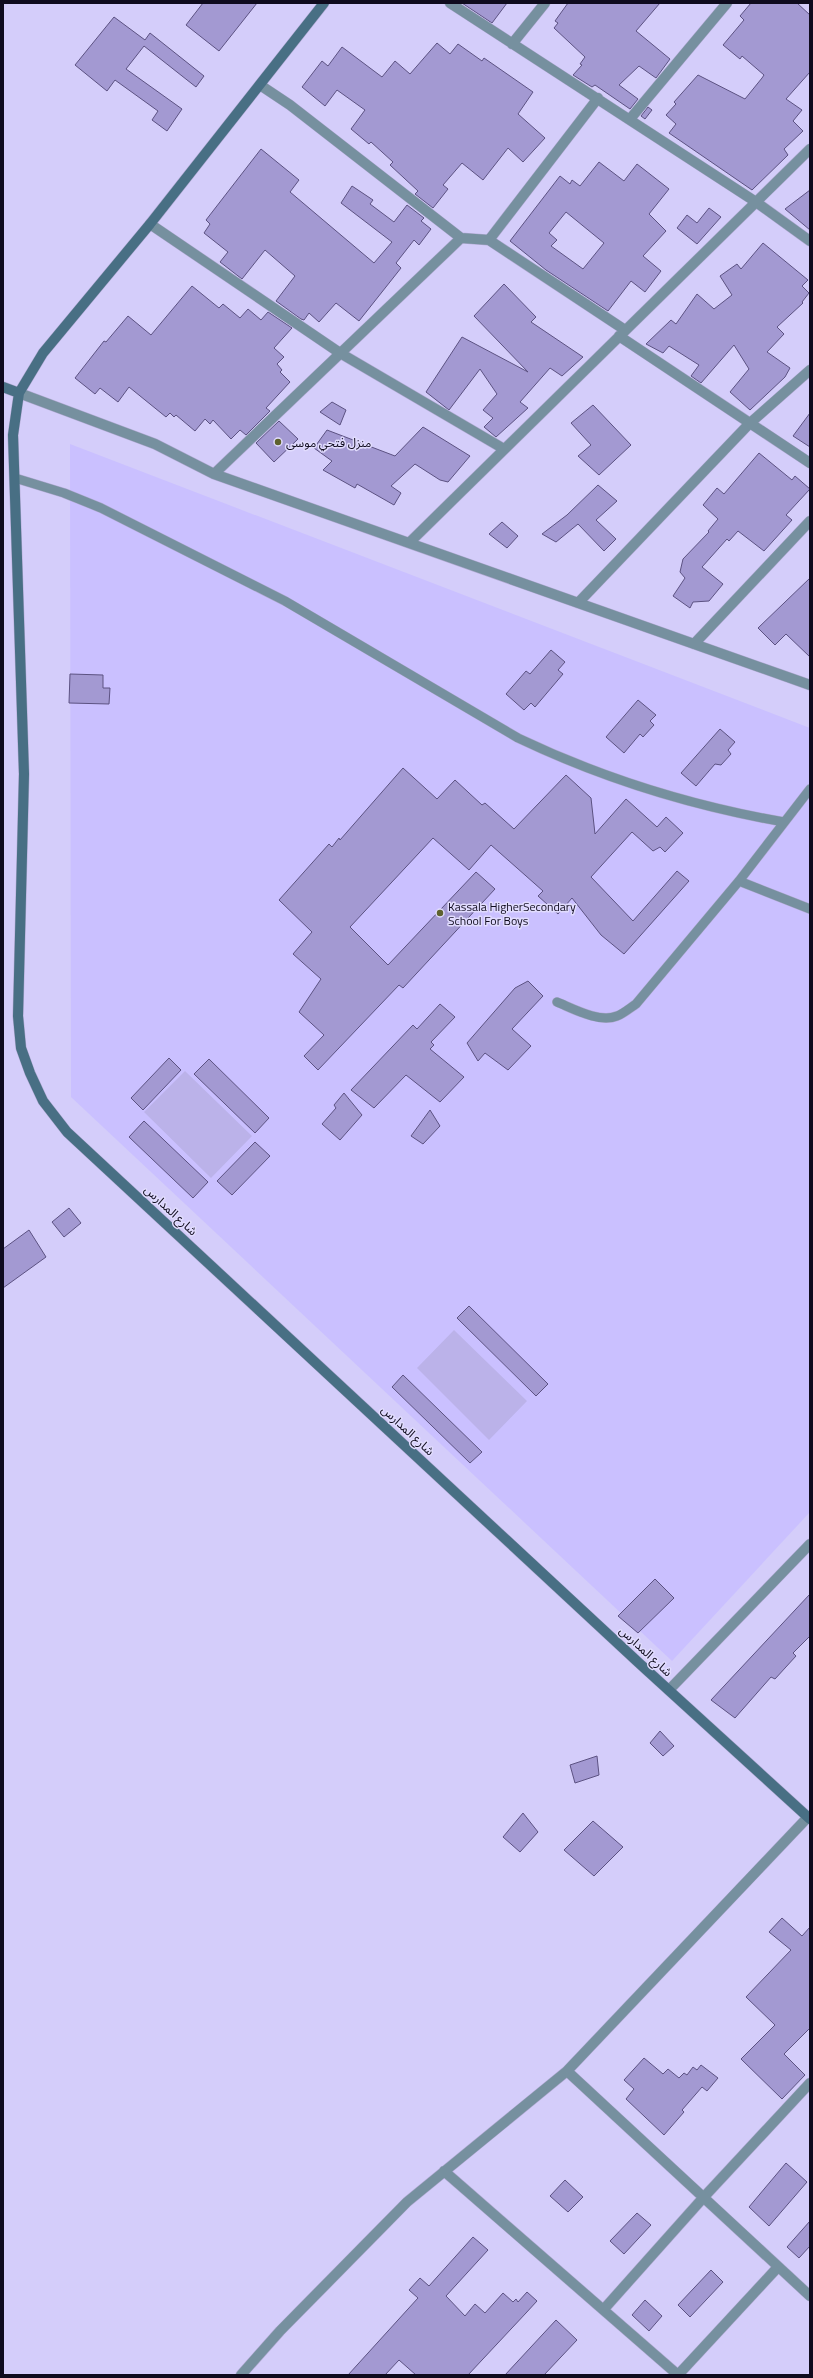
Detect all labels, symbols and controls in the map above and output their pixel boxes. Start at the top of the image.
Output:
place label: منزل فتحي موسى [286,433,371,452]
marker: منزل فتحي موسى [273,437,283,447]
place label: Kassala HigherSecondary School For Boys [448,897,576,930]
marker: Kassala HigherSecondary School For Boys [435,908,445,918]
street label: شارع المدارس [140,1180,202,1240]
street label: شارع المدارس [377,1400,439,1460]
street label: شارع المدارس [615,1621,677,1681]

